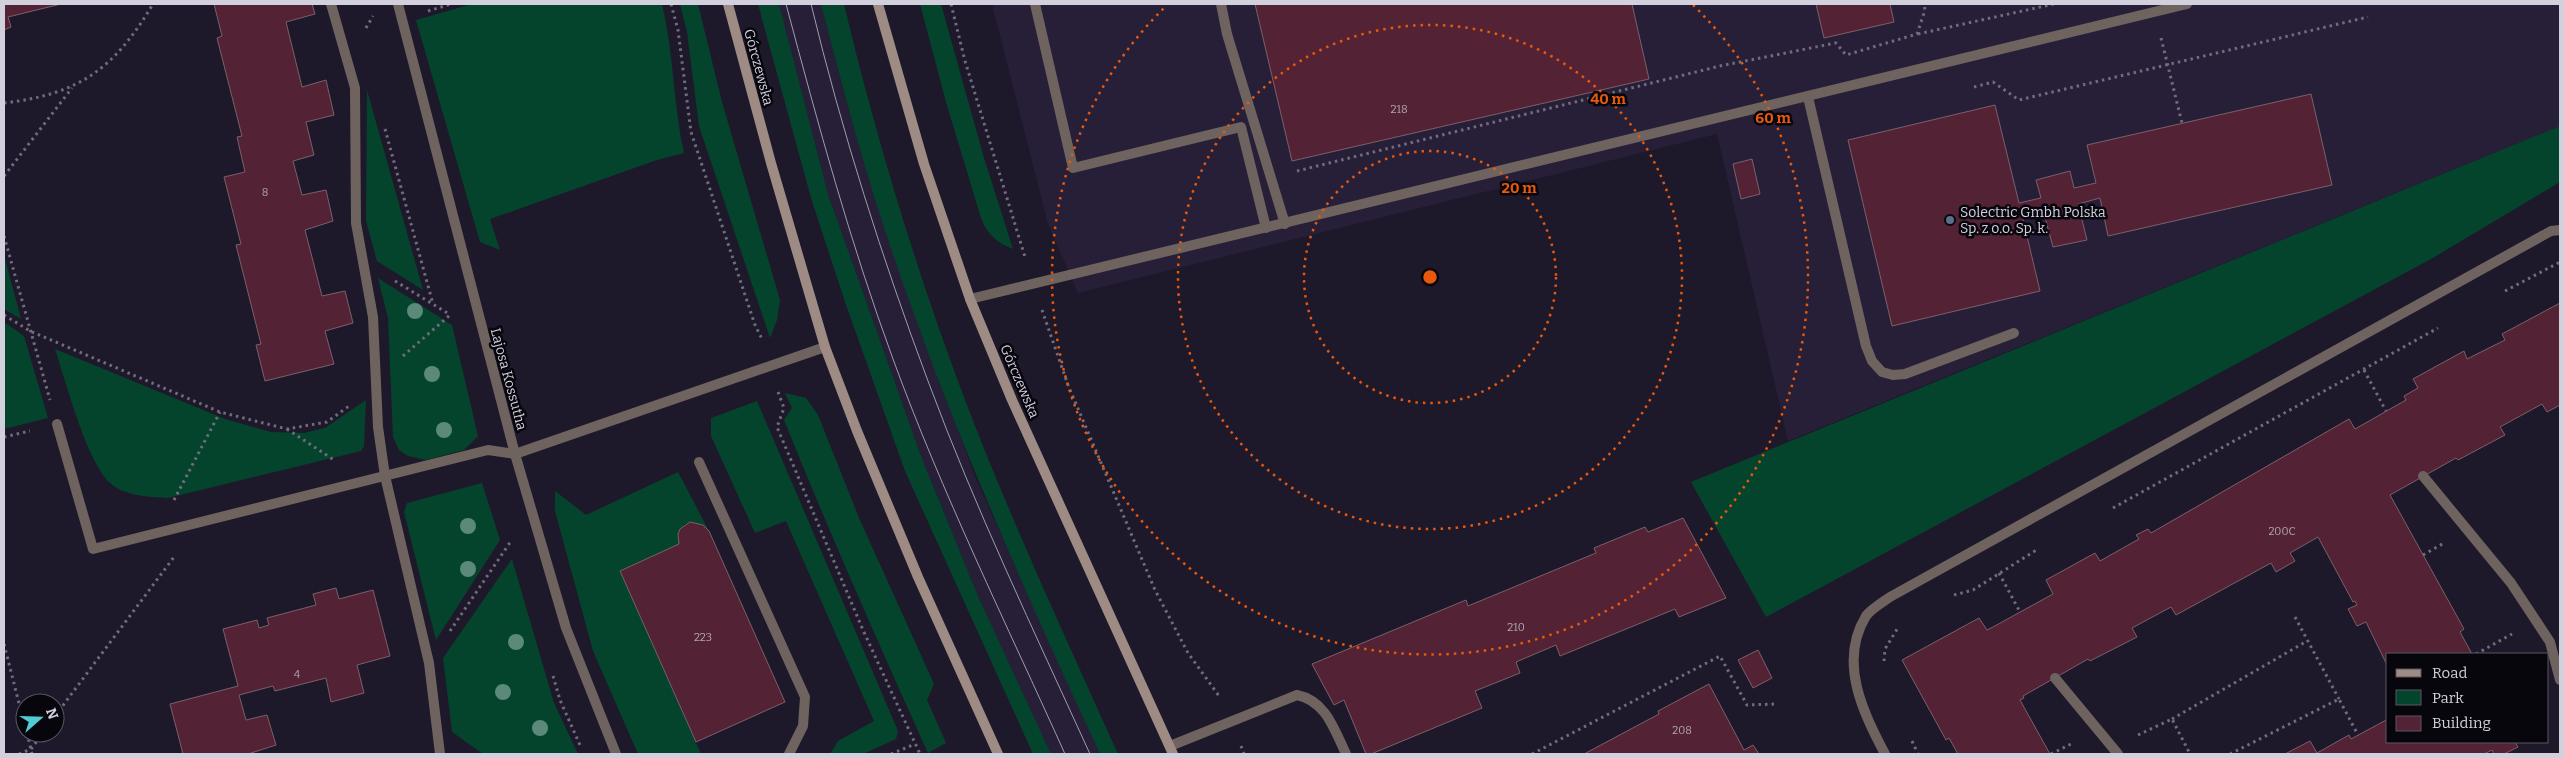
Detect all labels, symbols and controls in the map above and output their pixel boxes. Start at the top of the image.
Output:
street label: Górczewska [740,27,777,107]
text: 40 m [1590,90,1627,108]
house number: 218 [1390,103,1408,116]
text: 60 m [1755,109,1791,127]
text: 20 m [1502,179,1537,197]
house number: 8 [262,186,268,199]
place label: Solectric Gmbh Polska Sp. z o.o. Sp. k. [1960,204,2106,237]
marker: Solectric Gmbh Polska Sp. z o.o. Sp. k. [1944,214,1956,226]
centre of rings [1421,268,1439,286]
street label: Lajosa Kossutha [487,326,530,432]
street label: Górczewska [996,342,1043,421]
house number: 200C [2268,525,2296,538]
house number: 210 [1507,621,1525,634]
house number: 223 [694,631,712,644]
legend [2386,653,2549,743]
text: Road [2432,664,2467,682]
house number: 4 [294,668,301,681]
text: Park [2432,689,2464,707]
north arrow [15,693,65,743]
text: N [42,706,62,722]
text: Building [2432,714,2491,732]
house number: 208 [1672,724,1692,737]

